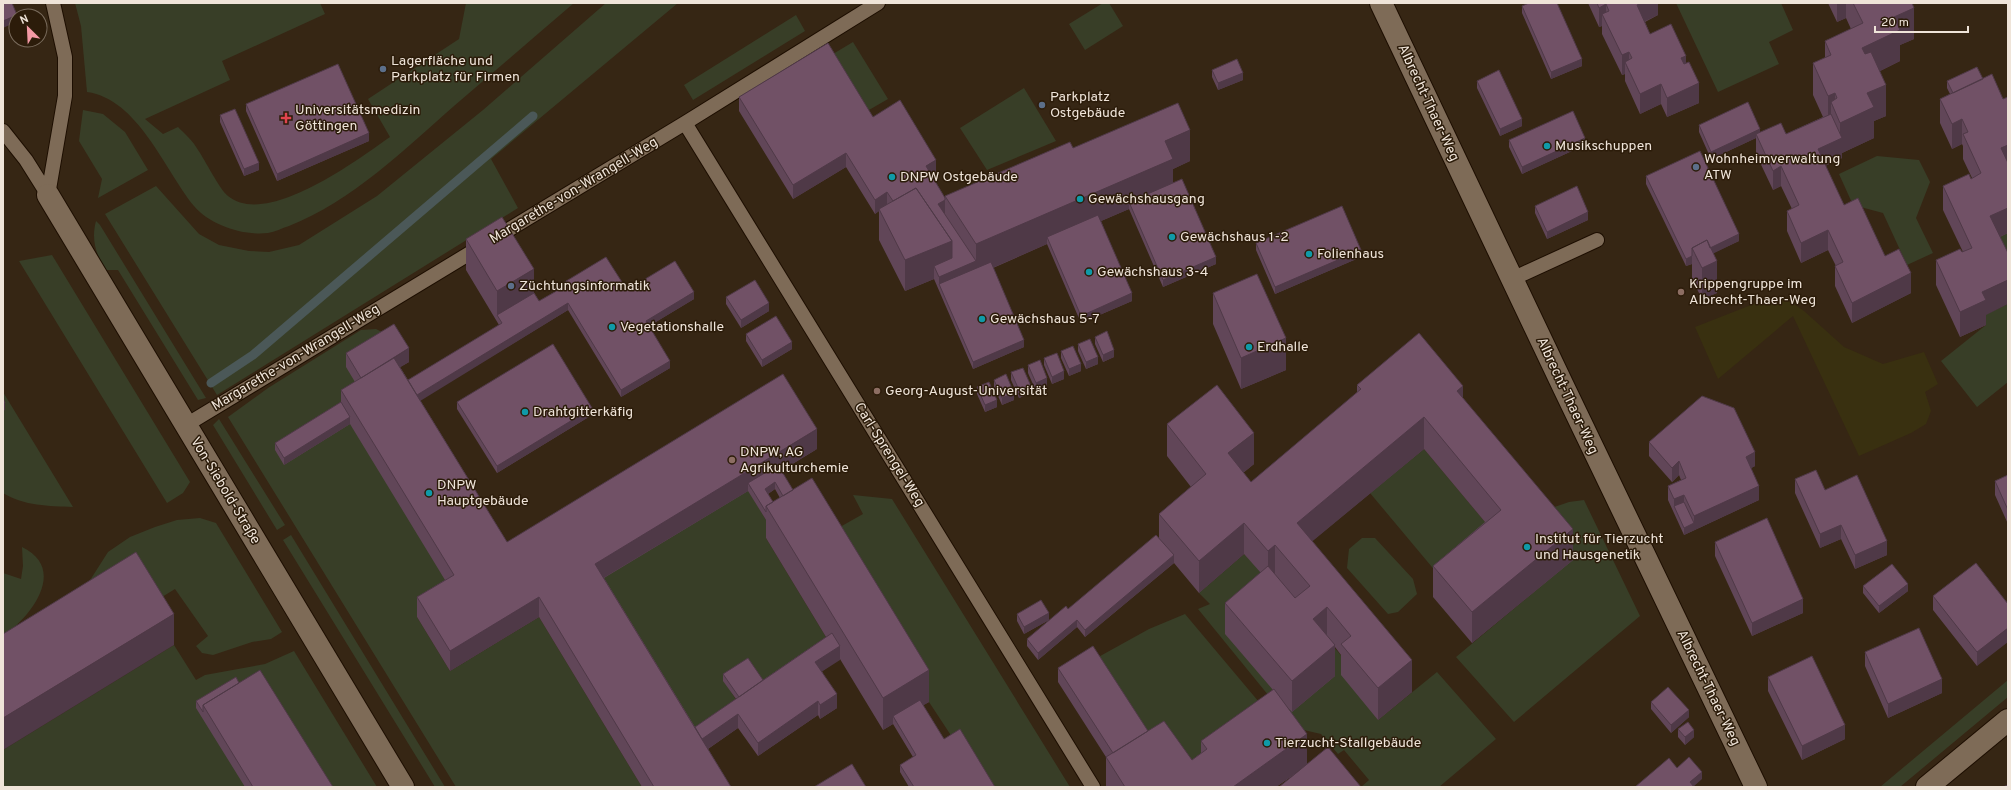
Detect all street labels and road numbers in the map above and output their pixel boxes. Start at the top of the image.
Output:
street label: Albrecht-Thaer-Weg [1393,42,1463,164]
street label: Margarethe-von-Wrangell-Weg [487,134,661,248]
street label: Margarethe-von-Wrangell-Weg [209,301,383,415]
street label: Albrecht-Thaer-Weg [1532,335,1602,457]
street label: Carl-Sprengel-Weg [850,400,928,510]
street label: Von-Siebold-Straße [186,434,264,548]
street label: Albrecht-Thaer-Weg [1672,627,1744,749]

